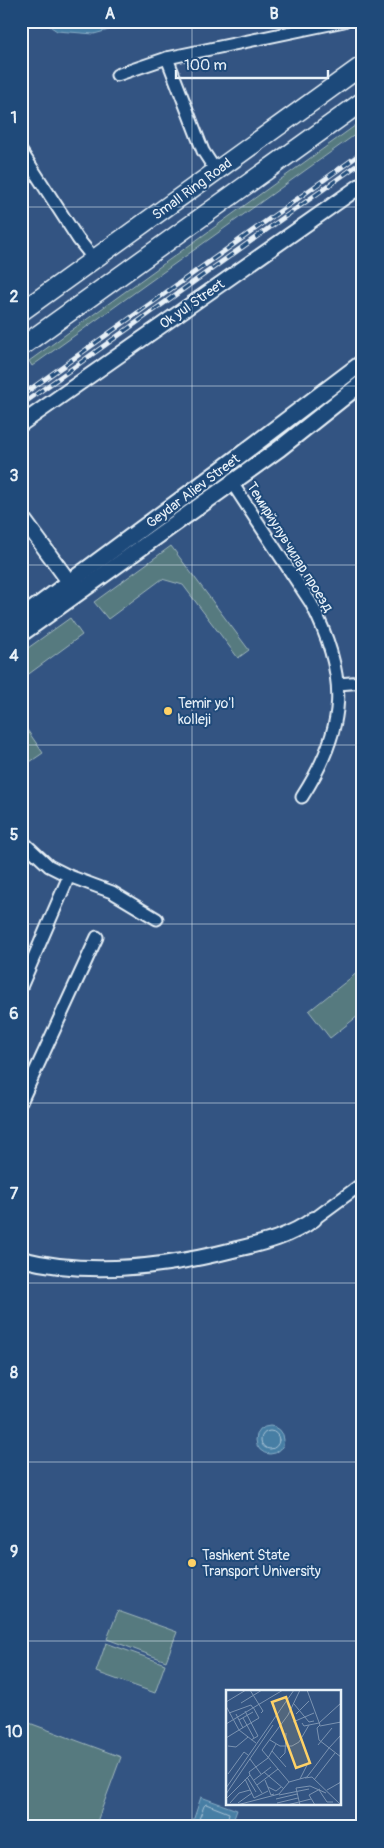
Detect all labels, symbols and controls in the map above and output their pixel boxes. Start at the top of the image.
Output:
text: A [105,4,116,24]
text: B [269,4,279,24]
scale bar [176,48,329,80]
text: 100 m [184,56,227,75]
text: 1 [11,108,17,128]
street label: Small Ring Road [149,154,235,224]
street label: Ok yul Street [156,275,228,333]
text: 2 [10,287,19,307]
street label: Geydar Aliev Street [143,450,243,532]
text: 3 [10,466,19,486]
street label: Темирйулувчилар проезд [243,479,337,616]
text: 4 [9,646,19,666]
place label: Temir yo'l kolleji [178,695,234,728]
marker: Temir yo'l kolleji [162,705,174,717]
text: 5 [10,825,19,845]
text: 6 [9,1004,19,1024]
text: 7 [10,1184,19,1204]
text: 8 [10,1363,18,1383]
text: 9 [10,1542,18,1562]
place label: Tashkent State Transport University [202,1547,321,1580]
marker: Tashkent State Transport University [186,1557,198,1569]
inset map [226,1690,342,1806]
text: 10 [5,1722,23,1742]

